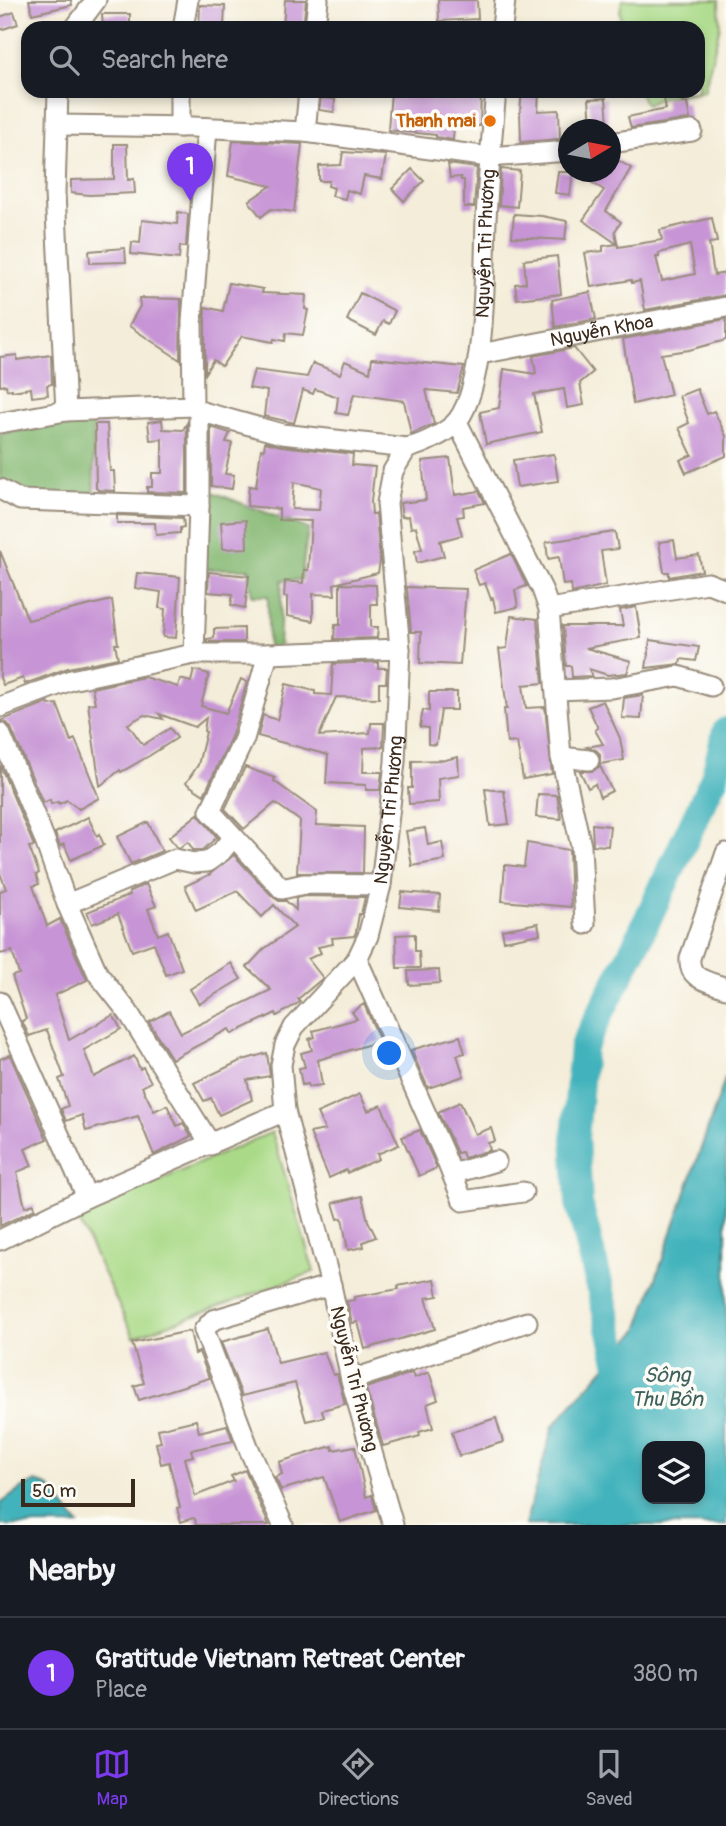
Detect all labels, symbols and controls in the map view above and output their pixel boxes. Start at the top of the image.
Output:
search box [21,21,705,98]
icon: search [45,41,83,79]
text: Search here [101,44,228,76]
place label: Thanh mai [394,109,477,133]
marker: Thanh mai [482,113,498,129]
north arrow [558,119,621,182]
pin: 1 [167,143,213,201]
street label: Nguyễn Tri Phương [471,168,501,319]
street label: Nguyễn Khoa [548,309,656,352]
street label: Nguyễn Tri Phương [369,735,408,886]
your location [372,1036,406,1070]
street label: Nguyễn Tri Phương [324,1304,384,1454]
water label: Sông Thu Bồn [631,1362,704,1413]
map controls [642,1441,705,1504]
button: layers [642,1441,705,1504]
scale bar [21,1476,135,1508]
text: 50 m [32,1479,76,1503]
text: Nearby [28,1552,115,1589]
text: Gratitude Vietnam Retreat Center [95,1643,465,1675]
text: 1 [47,1659,56,1688]
text: 380 m [632,1659,698,1688]
text: Place [95,1675,147,1704]
tab: Map [93,1745,131,1811]
tab: Directions [318,1745,399,1811]
tab: Saved [585,1745,633,1811]

